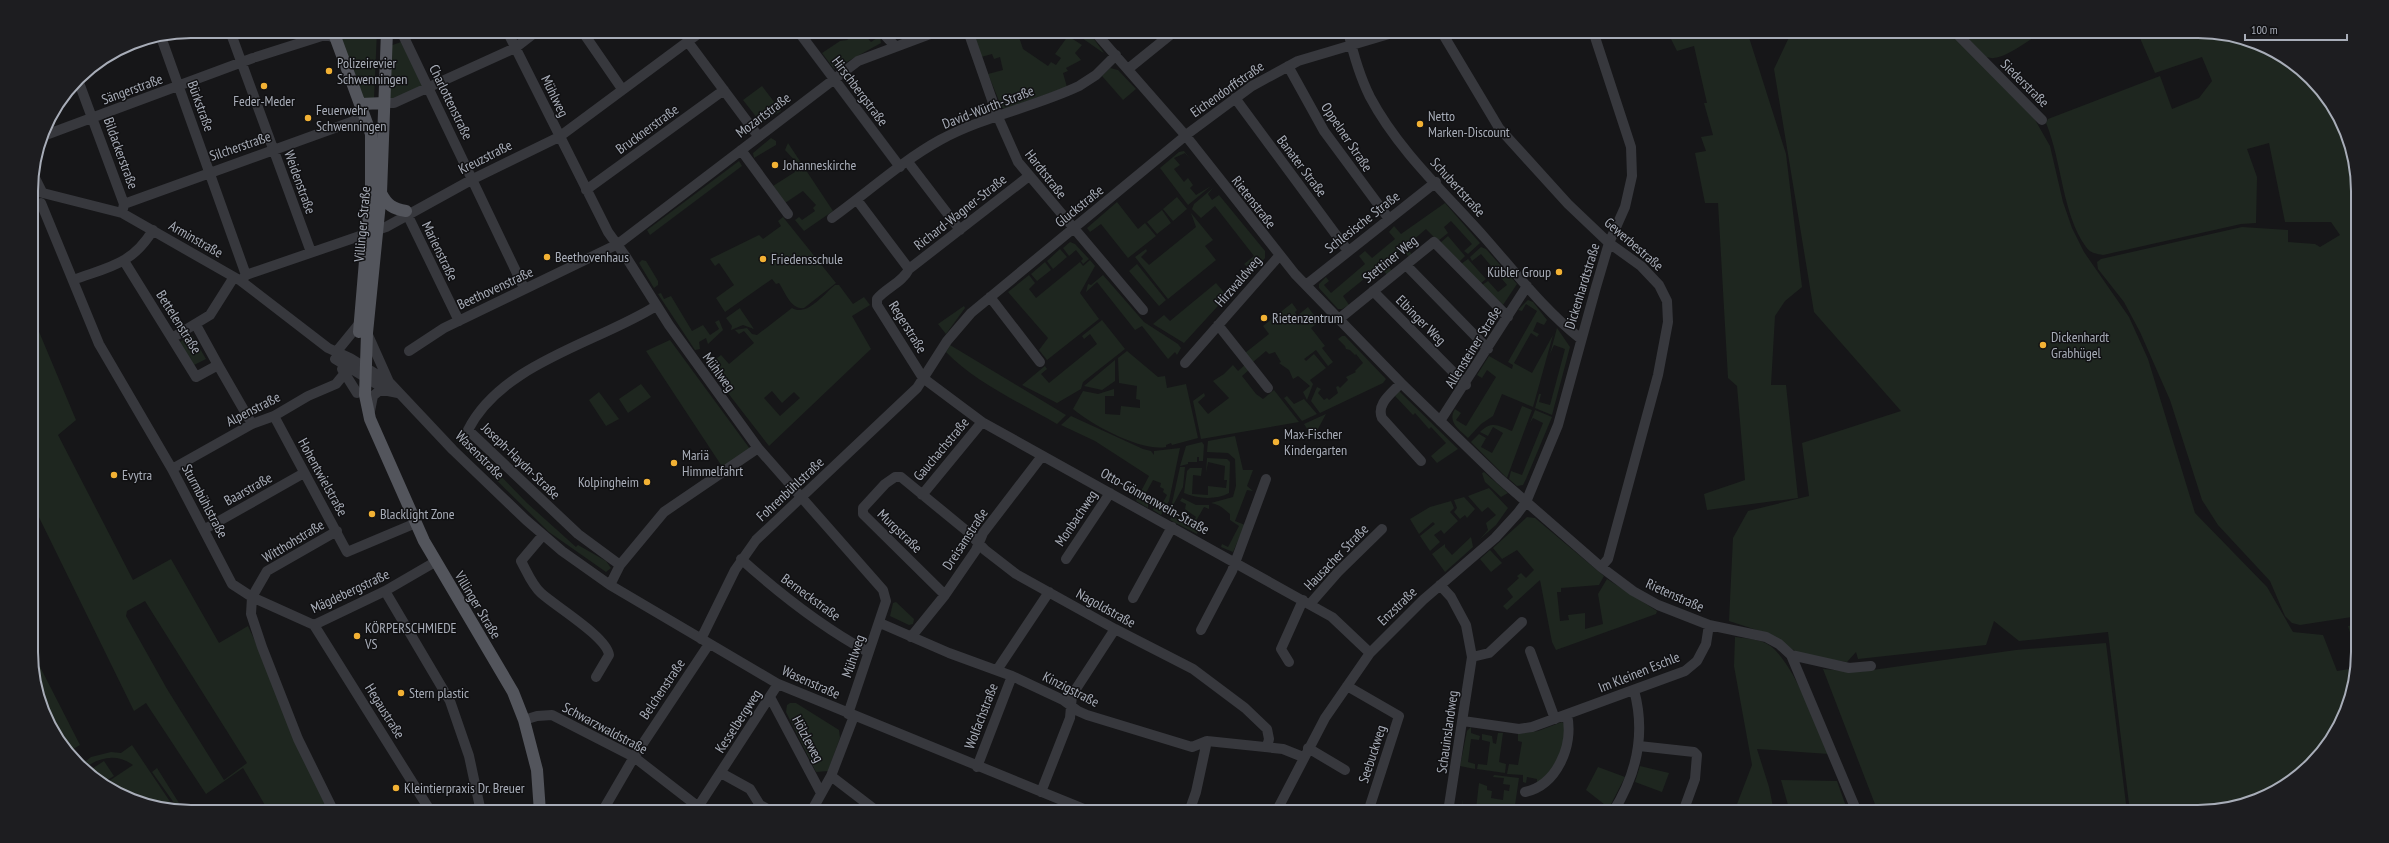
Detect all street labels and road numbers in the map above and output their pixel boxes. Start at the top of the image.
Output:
street label: Hirschbergstraße [828,53,892,130]
street label: Siederstraße [1997,55,2053,111]
street label: Eichendorffstraße [1187,57,1268,121]
street label: Charlottenstraße [425,61,477,143]
street label: Sängerstraße [99,70,165,108]
street label: Mühlweg [537,72,573,120]
street label: Bürkstraße [184,78,219,134]
street label: David-Würth-Straße [940,81,1037,133]
street label: Mozartstraße [732,88,794,141]
street label: Oppelner Straße [1317,99,1377,175]
street label: Brucknerstraße [612,100,682,158]
street label: Bildackerstraße [100,115,142,192]
street label: Silcherstraße [207,127,273,165]
street label: Banater Straße [1273,132,1331,200]
street label: Kreuzstraße [455,136,515,178]
street label: Hardtstraße [1021,146,1071,202]
street label: Weidenstraße [280,148,320,216]
street label: Schubertstraße [1427,154,1489,221]
street label: Richard-Wagner-Straße [910,170,1010,254]
street label: Rietenstraße [1228,172,1280,232]
street label: Gluckstraße [1051,181,1107,231]
street label: Villinger Straße [350,185,374,264]
street label: Schlesische Straße [1321,187,1403,257]
street label: Gewerbestraße [1601,213,1668,275]
street label: Arminstraße [166,216,226,262]
street label: Marienstraße [418,218,462,284]
street label: Stettiner Weg [1359,231,1421,287]
street label: Dickenhardtstraße [1560,241,1604,331]
street label: Hirzwaldweg [1211,252,1265,310]
street label: Beethovenstraße [454,262,536,313]
street label: Bettelenstraße [152,287,206,357]
street label: Elbinger Weg [1392,291,1450,349]
street label: Regerstraße [885,298,931,357]
street label: Allensteiner Straße [1441,303,1505,391]
street label: Mühlweg [699,349,739,395]
street label: Alpenstraße [223,388,283,430]
street label: Gauchachstraße [909,414,973,484]
street label: Joseph-Haydn-Straße [477,418,564,503]
street label: Wasenstraße [452,427,508,483]
street label: Hohentwielstraße [294,435,352,519]
street label: Fohrenbühlstraße [752,453,828,525]
street label: Sturmbühlstraße [178,461,232,541]
street label: Otto-Gönnenwein-Straße [1097,464,1213,538]
street label: Baarstraße [221,468,275,510]
street label: Monbachweg [1051,487,1101,549]
street label: Murgstraße [874,505,926,557]
street label: Dreisamstraße [938,505,992,573]
street label: Witthohstraße [259,515,327,567]
street label: Hausacher Straße [1300,520,1372,594]
street label: Mägdebergstraße [308,565,392,617]
street label: Villinger Straße [450,567,505,642]
street label: Berneckstraße [778,569,844,625]
street label: Rietenstraße [1643,574,1707,616]
street label: Enzstraße [1374,583,1421,629]
street label: Nagoldstraße [1073,584,1139,632]
street label: Mühlweg [837,632,869,680]
street label: Im Kleinen Eschle [1596,647,1683,697]
street label: Belchenstraße [635,655,689,723]
street label: Wasenstraße [779,661,843,703]
street label: Kinzigstraße [1040,667,1102,711]
street label: Hegaustraße [361,680,409,742]
street label: Wolfachstraße [960,680,1002,752]
street label: Kesselbergweg [711,686,765,756]
street label: Schauinslandweg [1432,689,1462,775]
street label: Schwarzwaldstraße [559,698,651,758]
street label: Hölzleweg [788,712,828,766]
street label: Seebuckweg [1354,723,1390,785]

